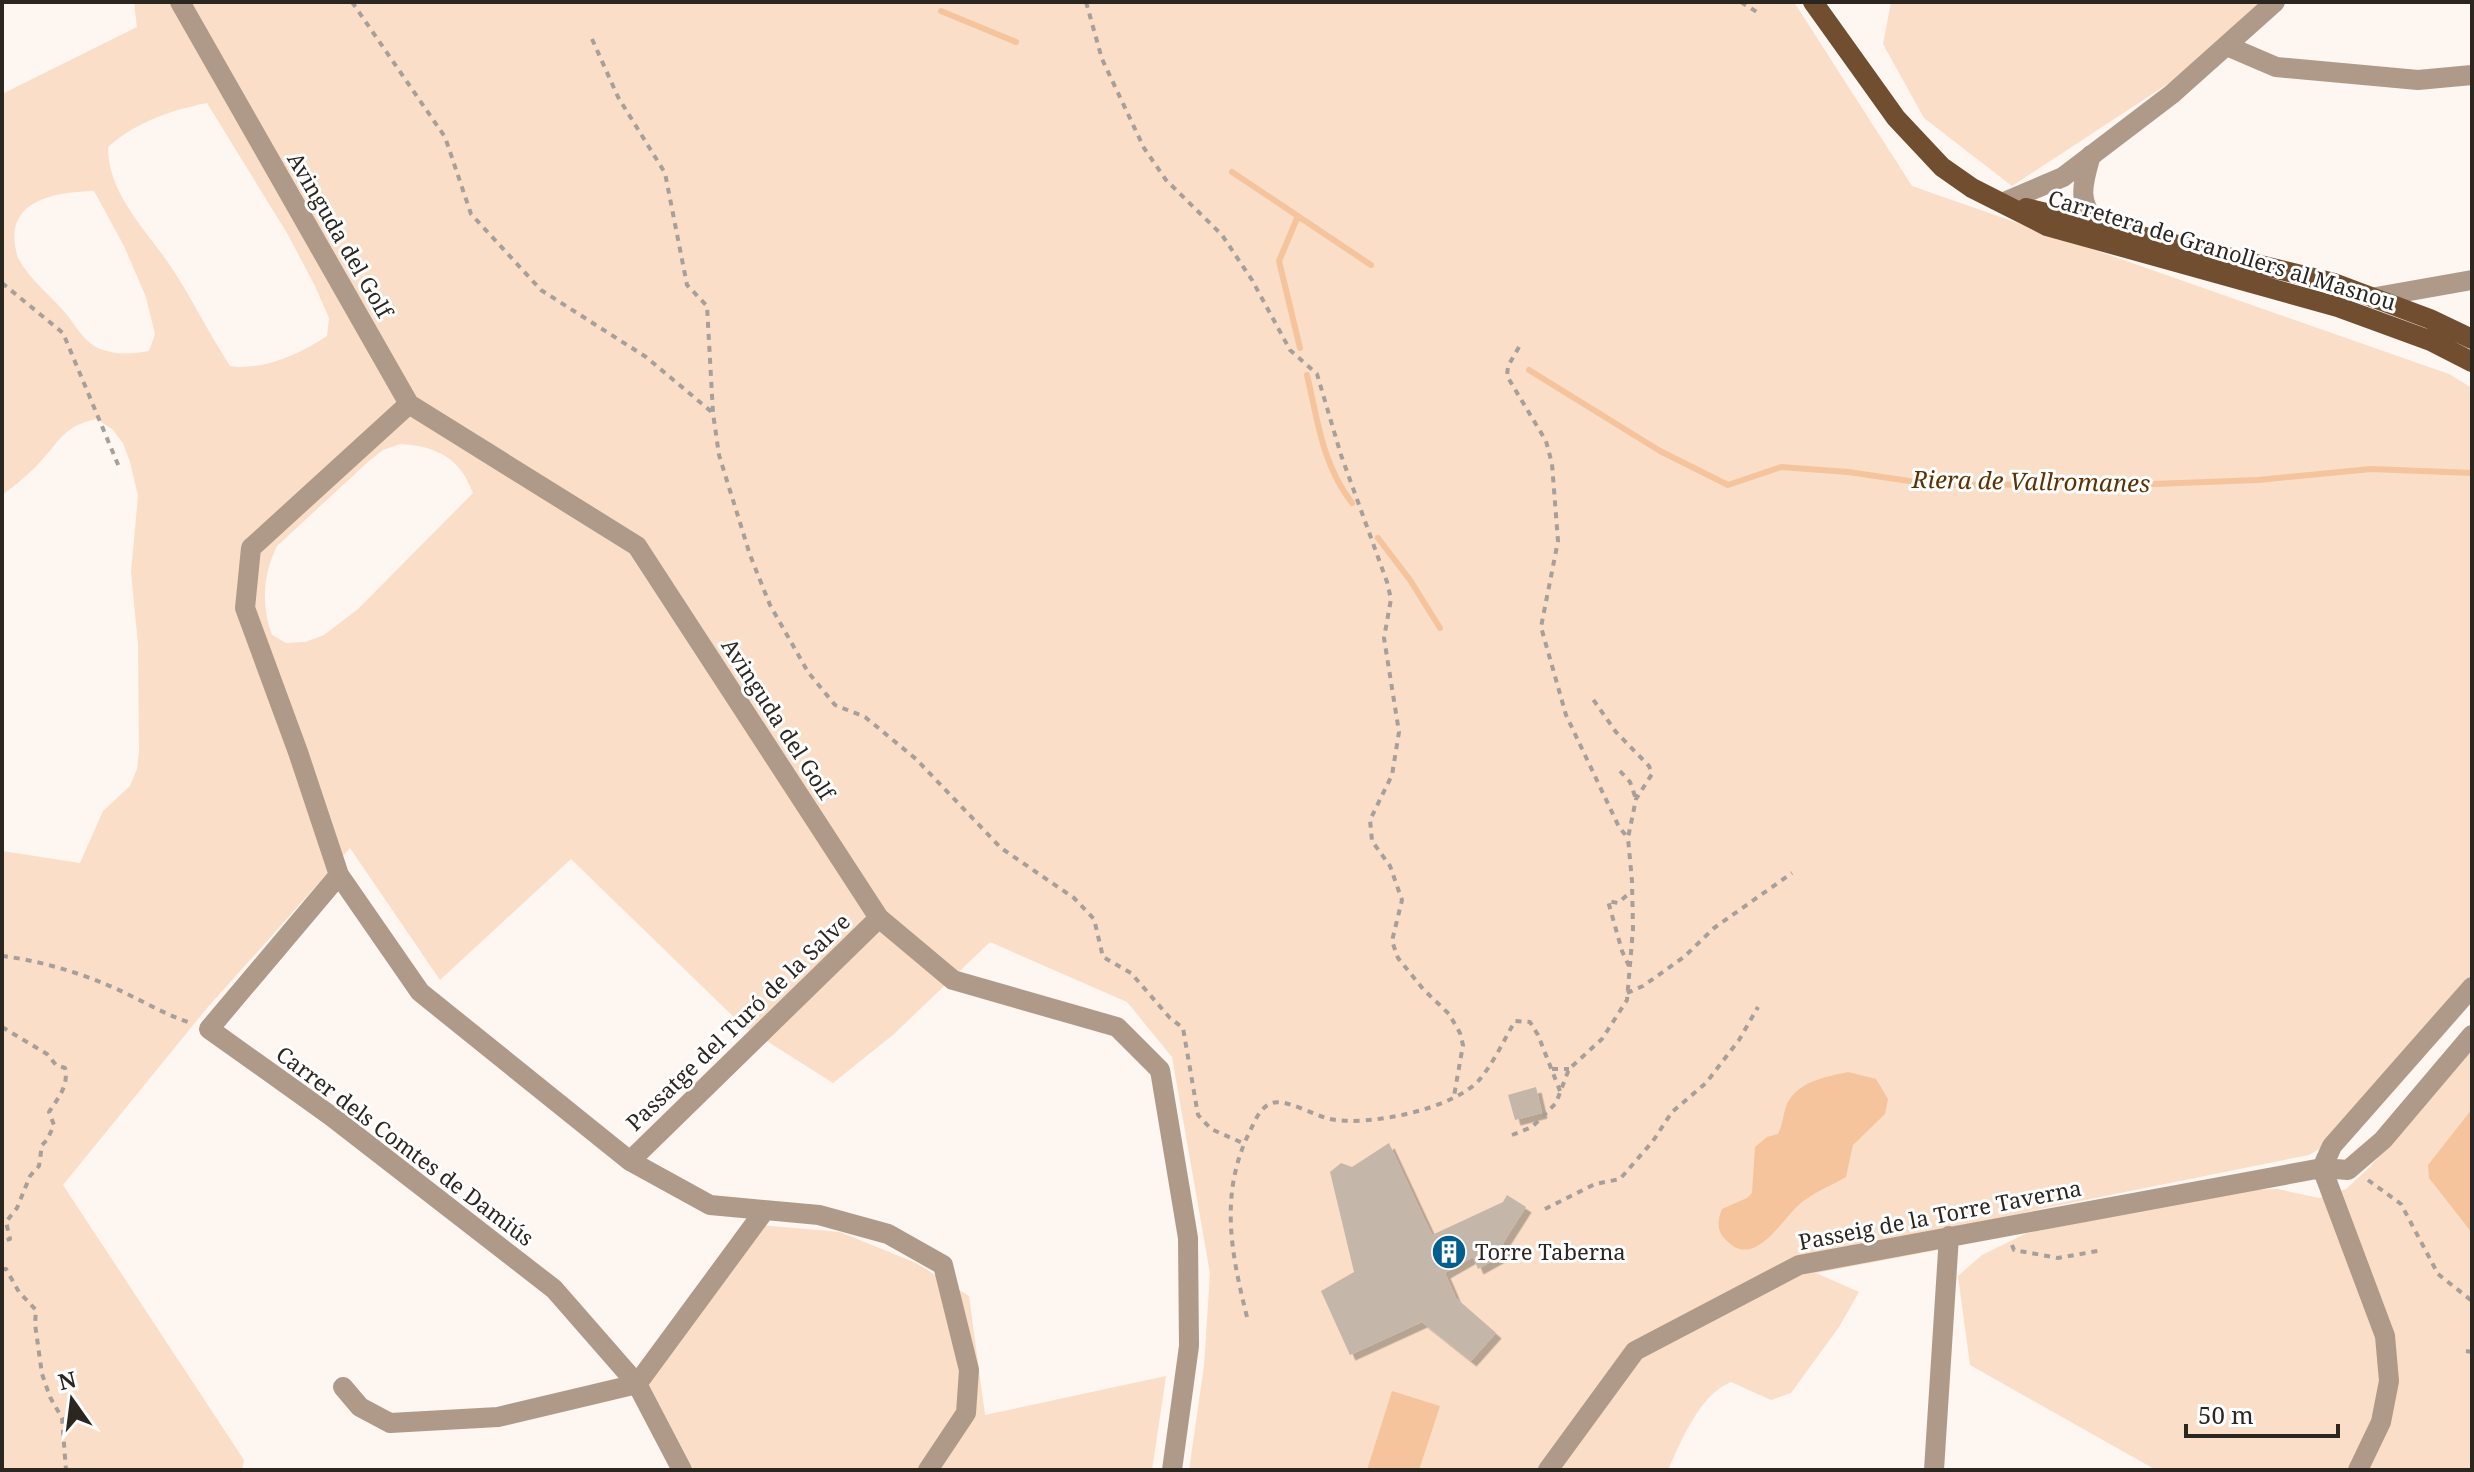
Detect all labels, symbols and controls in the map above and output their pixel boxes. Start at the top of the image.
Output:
street label: Avinguda del Golf [281,146,401,324]
street label: Carretera de Granollers al Masnou [2045,182,2400,316]
water label: Riera de Vallromanes [1911,462,2151,499]
street label: Avinguda del Golf [715,632,843,807]
street label: Passatge del Turó de la Salve [619,906,856,1136]
street label: Carrer dels Comtes de Damiús [271,1038,541,1252]
street label: Passeig de la Torre Taverna [1796,1172,2084,1256]
building icon: Torre Taberna [1430,1233,1468,1271]
place label: Torre Taberna [1475,1236,1626,1266]
north arrow [32,1360,112,1440]
text: N [55,1363,79,1396]
scale bar [2186,1388,2338,1438]
text: 50 m [2198,1398,2254,1431]

